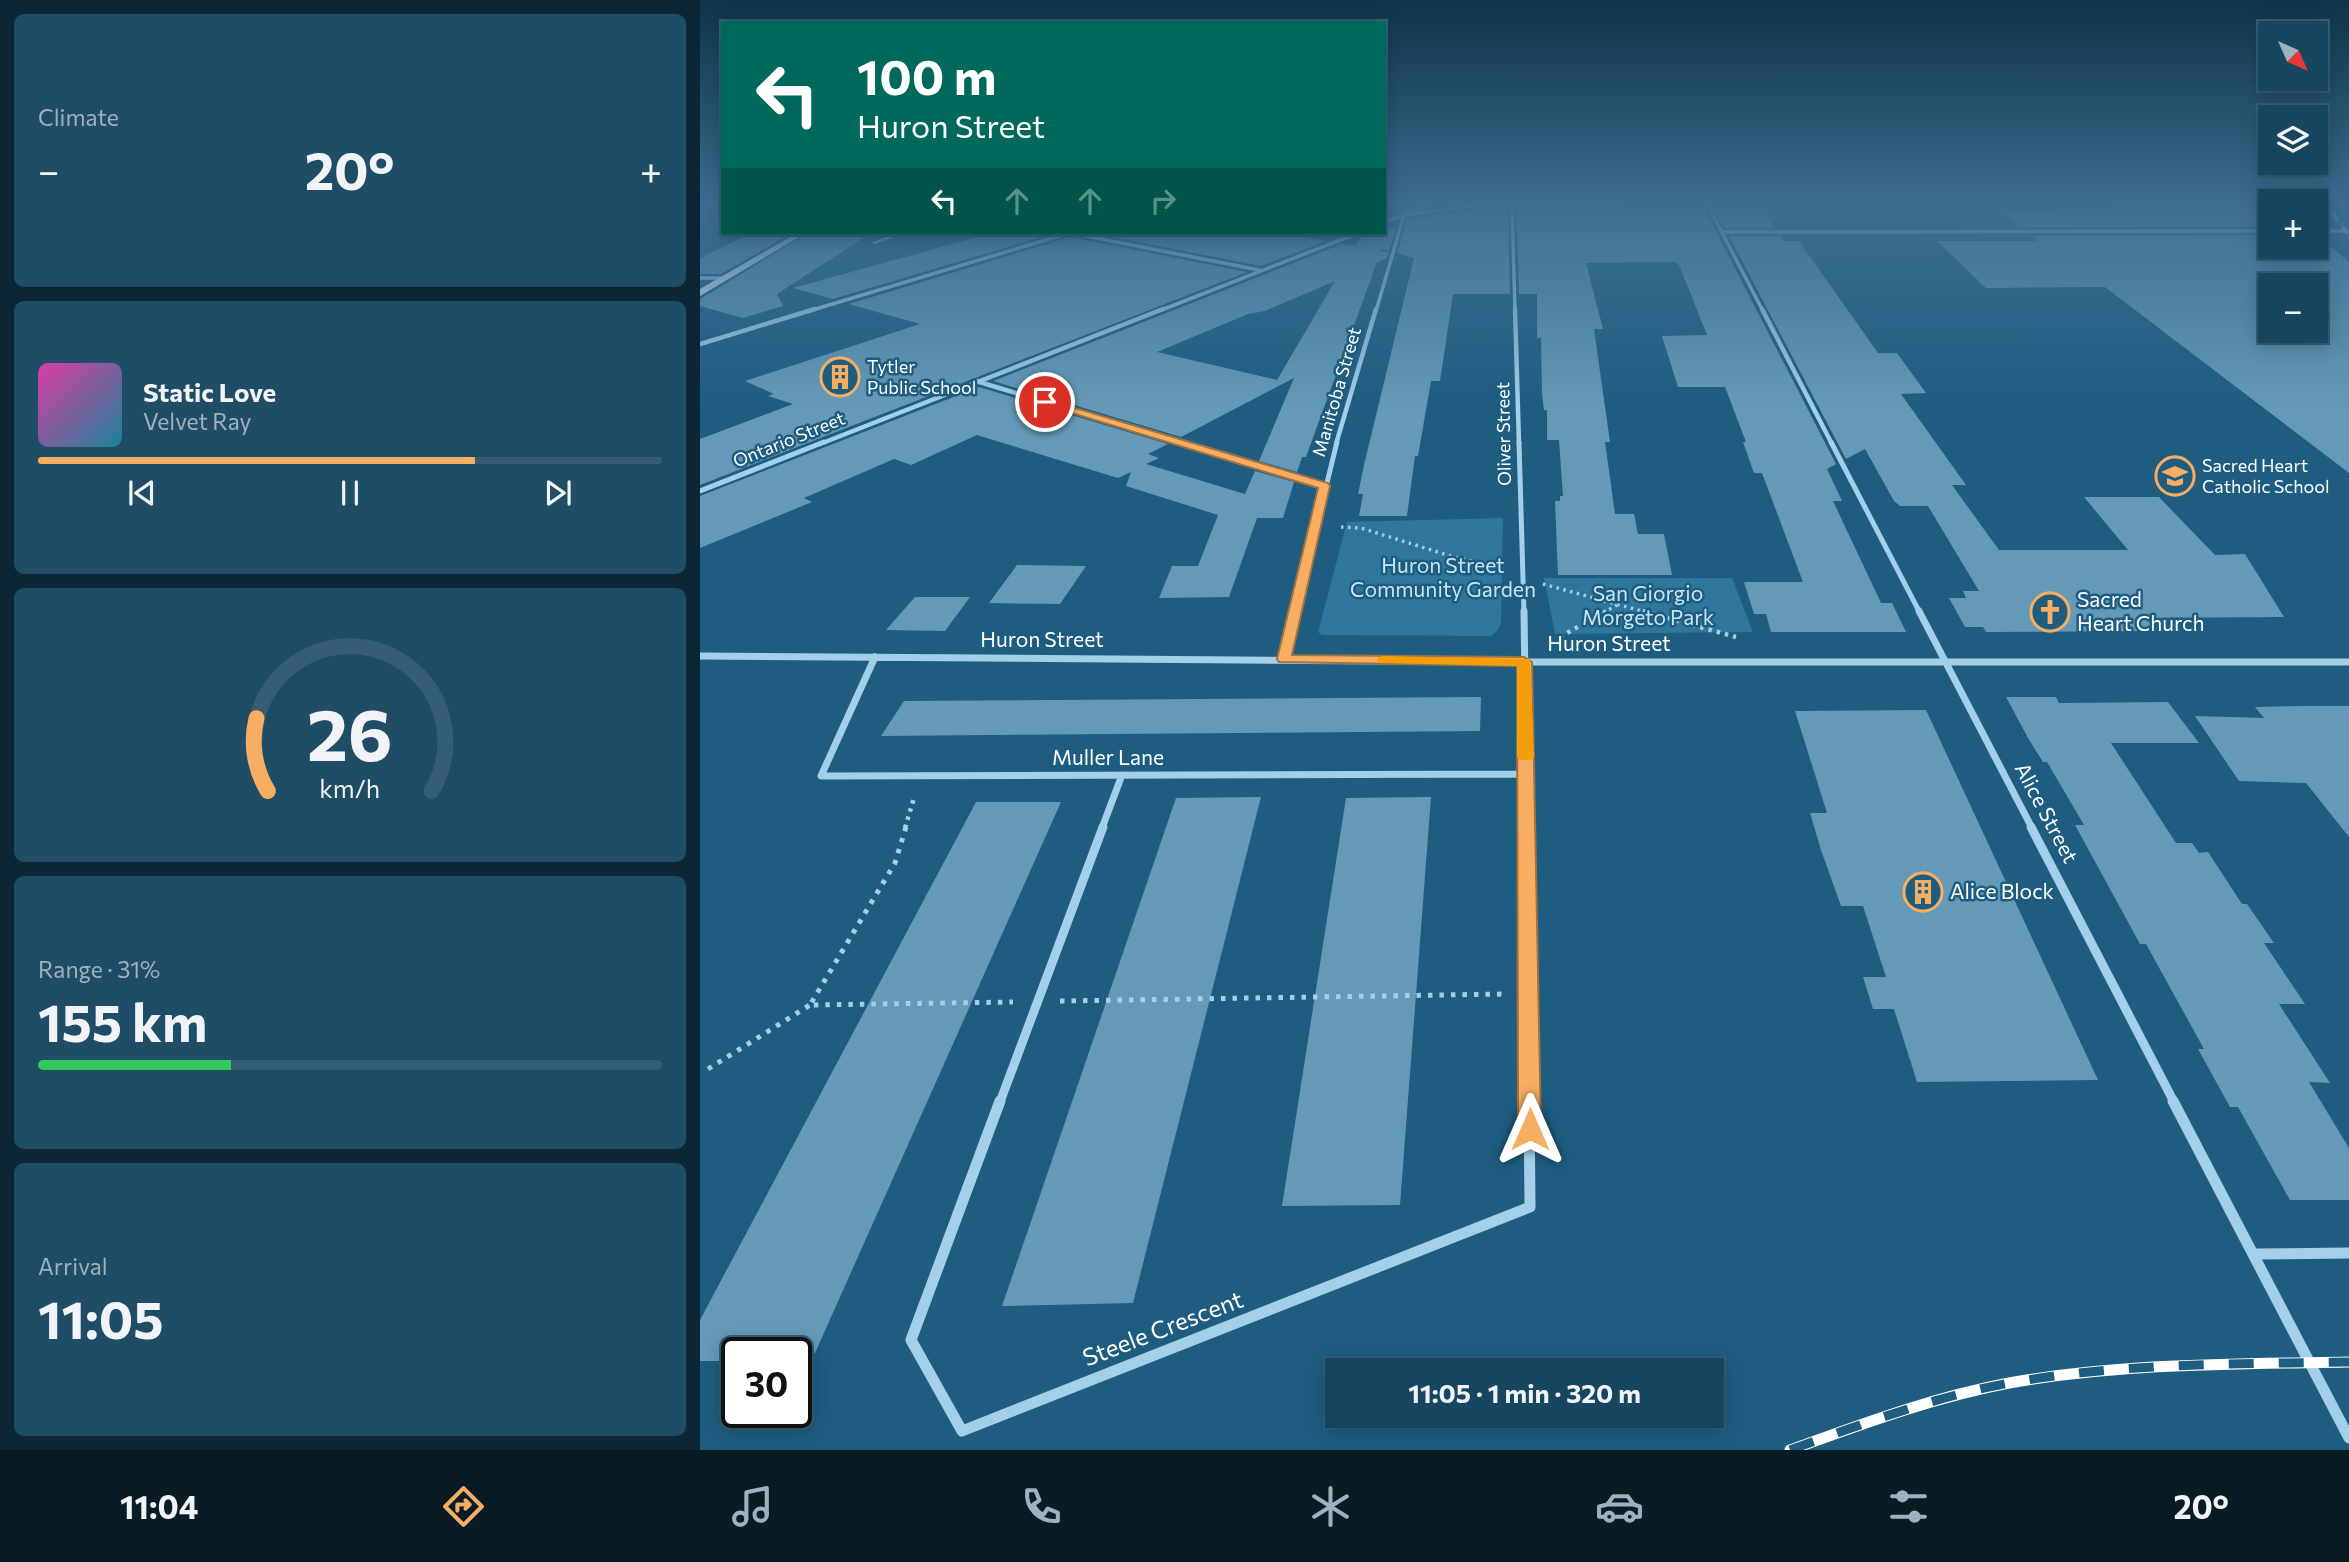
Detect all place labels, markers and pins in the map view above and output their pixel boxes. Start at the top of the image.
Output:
place label: Tytler Public School [867,355,976,398]
building icon: Tytler Public School [819,356,861,398]
pin [1015,372,1075,432]
place label: Sacred Heart Catholic School [2202,454,2330,497]
school or university icon: Sacred Heart Catholic School [2154,455,2196,497]
place label: Sacred Heart Church [2077,586,2204,635]
church icon: Sacred Heart Church [2029,591,2071,633]
building icon: Alice Block [1902,871,1944,913]
place label: Alice Block [1950,878,2054,903]

